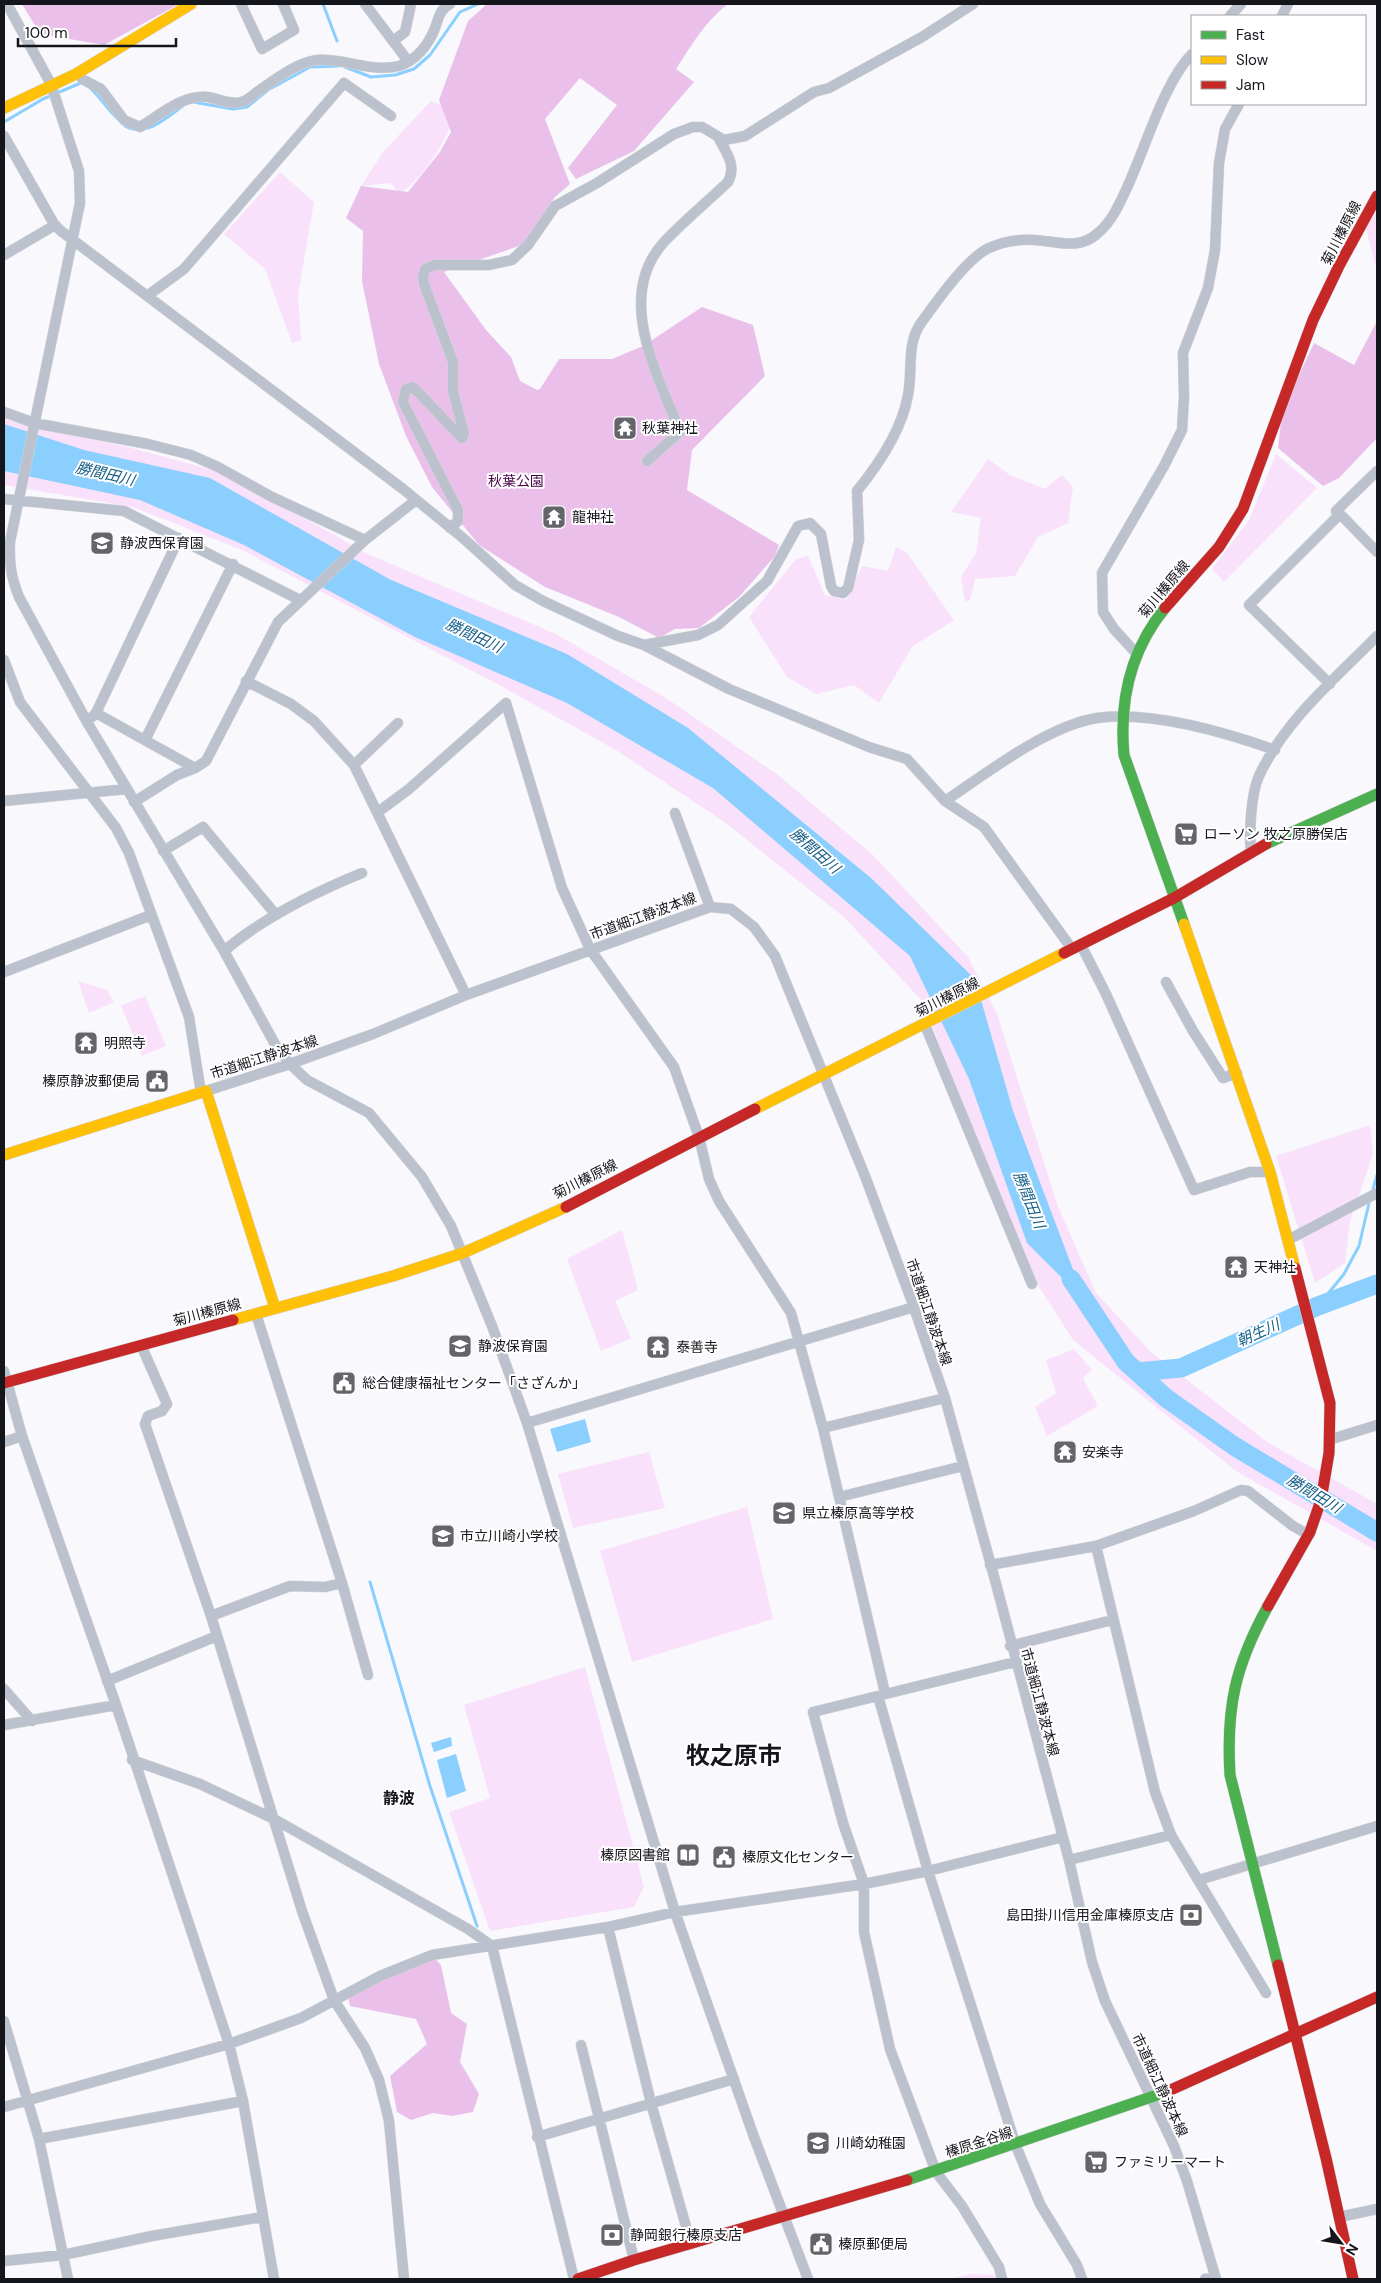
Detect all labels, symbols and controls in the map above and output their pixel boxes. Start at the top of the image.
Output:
scale bar [18,15,175,47]
legend [1191,15,1366,105]
text: 100 m [25,23,68,43]
text: Fast [1236,25,1265,45]
text: Slow [1236,50,1269,70]
text: Jam [1236,75,1265,95]
street label: 菊川榛原線 [1317,198,1365,268]
temple icon: 秋葉神社 [612,415,638,441]
place label: 秋葉神社 [642,419,698,437]
water label: 勝間田川 [74,458,138,491]
park label: 秋葉公園 [488,472,544,490]
temple icon: 龍神社 [541,504,567,530]
place label: 龍神社 [572,508,614,526]
school or university icon: 静波西保育園 [89,530,115,556]
place label: 静波西保育園 [120,534,204,552]
street label: 菊川榛原線 [1135,556,1193,622]
water label: 勝間田川 [443,614,507,659]
supermarket icon: ローソン 牧之原勝俣店 [1173,821,1199,847]
water label: 勝間田川 [786,824,846,880]
place label: ローソン 牧之原勝俣店 [1204,825,1348,843]
street label: 市道細江静波本線 [587,888,699,944]
street label: 菊川榛原線 [912,973,982,1021]
temple icon: 明照寺 [73,1030,99,1056]
street label: 市道細江静波本線 [208,1031,320,1083]
place label: 明照寺 [104,1034,146,1052]
public building icon: 榛原静波郵便局 [144,1068,170,1094]
place label: 榛原静波郵便局 [42,1072,140,1090]
street label: 菊川榛原線 [550,1155,620,1203]
water label: 勝間田川 [1008,1168,1050,1233]
temple icon: 天神社 [1223,1254,1249,1280]
street label: 市道細江静波本線 [902,1256,956,1368]
place label: 天神社 [1254,1258,1296,1276]
street label: 菊川榛原線 [171,1294,243,1330]
water label: 朝生川 [1233,1314,1284,1351]
school or university icon: 静波保育園 [447,1333,473,1359]
temple icon: 泰善寺 [645,1334,671,1360]
place label: 静波保育園 [478,1337,548,1355]
place label: 泰善寺 [676,1338,718,1356]
public building icon: 総合健康福祉センター「さざんか」 [331,1370,357,1396]
place label: 総合健康福祉センター「さざんか」 [362,1374,586,1392]
temple icon: 安楽寺 [1052,1439,1078,1465]
place label: 安楽寺 [1082,1443,1124,1461]
water label: 勝間田川 [1283,1470,1347,1519]
school or university icon: 県立榛原高等学校 [771,1500,797,1526]
place label: 県立榛原高等学校 [802,1504,914,1522]
school or university icon: 市立川崎小学校 [430,1523,456,1549]
place label: 市立川崎小学校 [460,1527,558,1545]
street label: 市道細江静波本線 [1017,1646,1063,1758]
district label: 牧之原市 [686,1740,782,1771]
district label: 静波 [383,1788,415,1809]
library icon: 榛原図書館 [675,1842,701,1868]
public building icon: 榛原文化センター [711,1844,737,1870]
place label: 榛原図書館 [600,1846,670,1864]
place label: 榛原文化センター [742,1848,854,1866]
bank icon: 島田掛川信用金庫榛原支店 [1178,1902,1204,1928]
place label: 島田掛川信用金庫榛原支店 [1006,1906,1174,1924]
street label: 市道細江静波本線 [1128,2030,1192,2140]
street label: 榛原金谷線 [943,2123,1015,2161]
school or university icon: 川崎幼稚園 [805,2130,831,2156]
place label: 川崎幼稚園 [836,2134,906,2152]
supermarket icon: ファミリーマート [1083,2149,1109,2175]
place label: ファミリーマート [1114,2153,1226,2171]
north arrow [1316,2218,1366,2268]
bank icon: 静岡銀行榛原支店 [599,2222,625,2248]
place label: 静岡銀行榛原支店 [630,2226,742,2244]
public building icon: 榛原郵便局 [808,2231,834,2257]
place label: 榛原郵便局 [838,2235,908,2253]
text: N [1342,2241,1362,2259]

